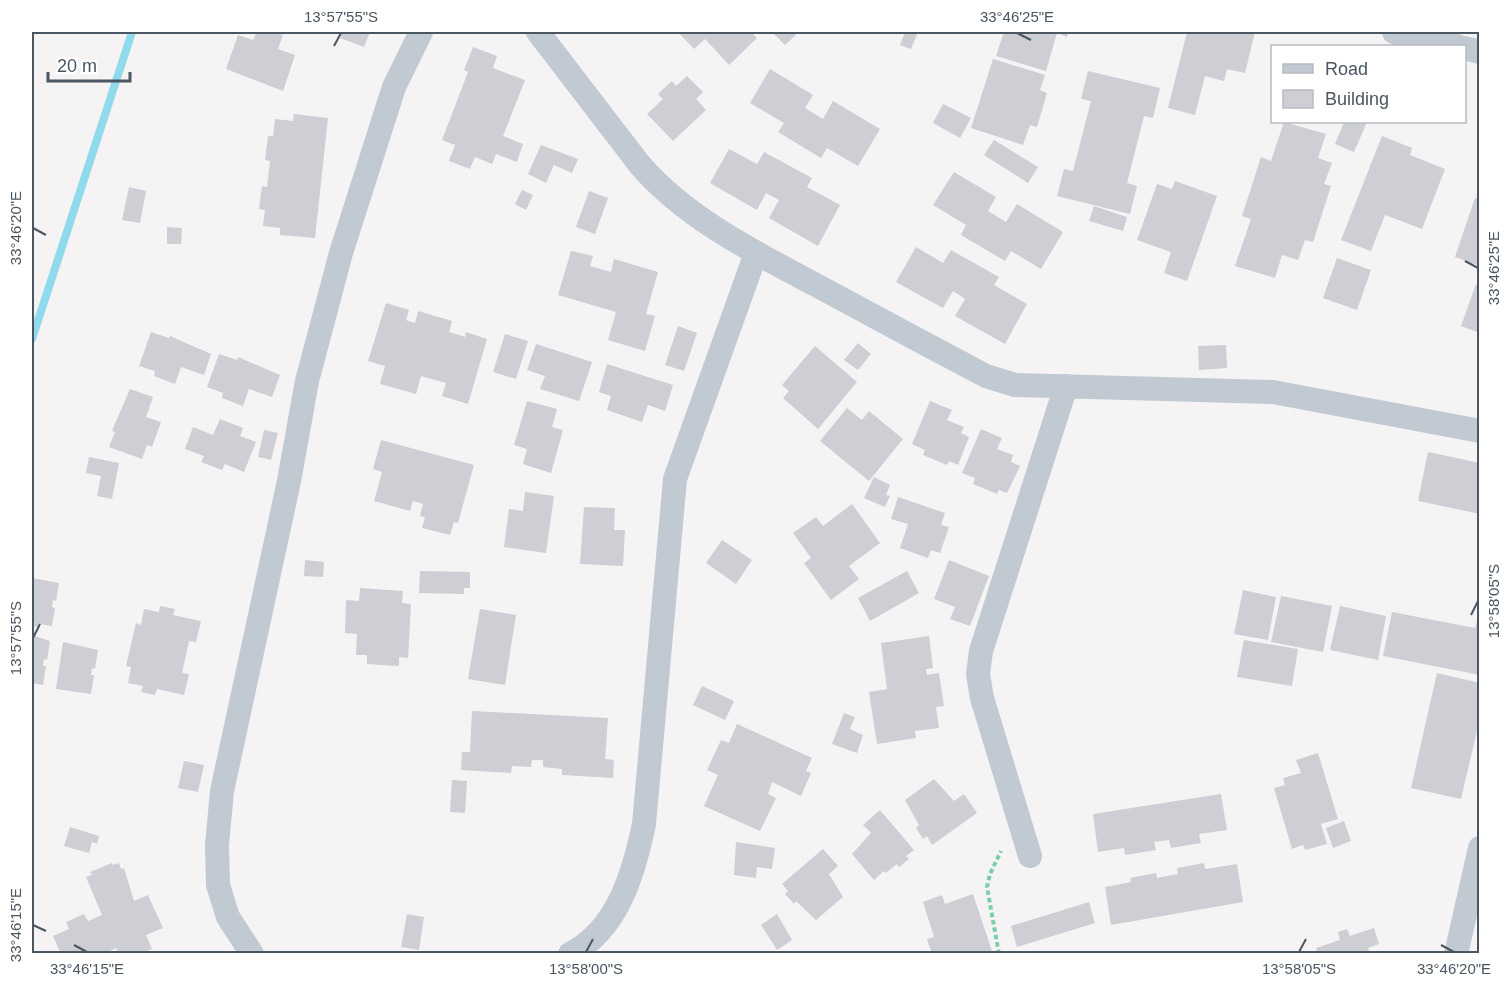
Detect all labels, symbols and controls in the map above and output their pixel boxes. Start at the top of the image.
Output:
text: 13°57'55"S [304,8,378,25]
text: 33°46'25"E [980,8,1054,25]
scale bar [48,45,130,83]
legend [1271,45,1466,123]
text: 20 m [57,56,97,76]
text: Road [1325,59,1368,79]
text: Building [1325,89,1389,109]
text: 33°46'20"E [7,191,24,265]
text: 33°46'25"E [1485,231,1502,305]
text: 13°58'05"S [1485,564,1502,638]
text: 13°57'55"S [7,601,24,675]
text: 33°46'15"E [7,888,24,962]
text: 33°46'15"E [50,960,124,977]
text: 13°58'00"S [549,960,623,977]
text: 13°58'05"S [1262,960,1336,977]
text: 33°46'20"E [1417,960,1491,977]

